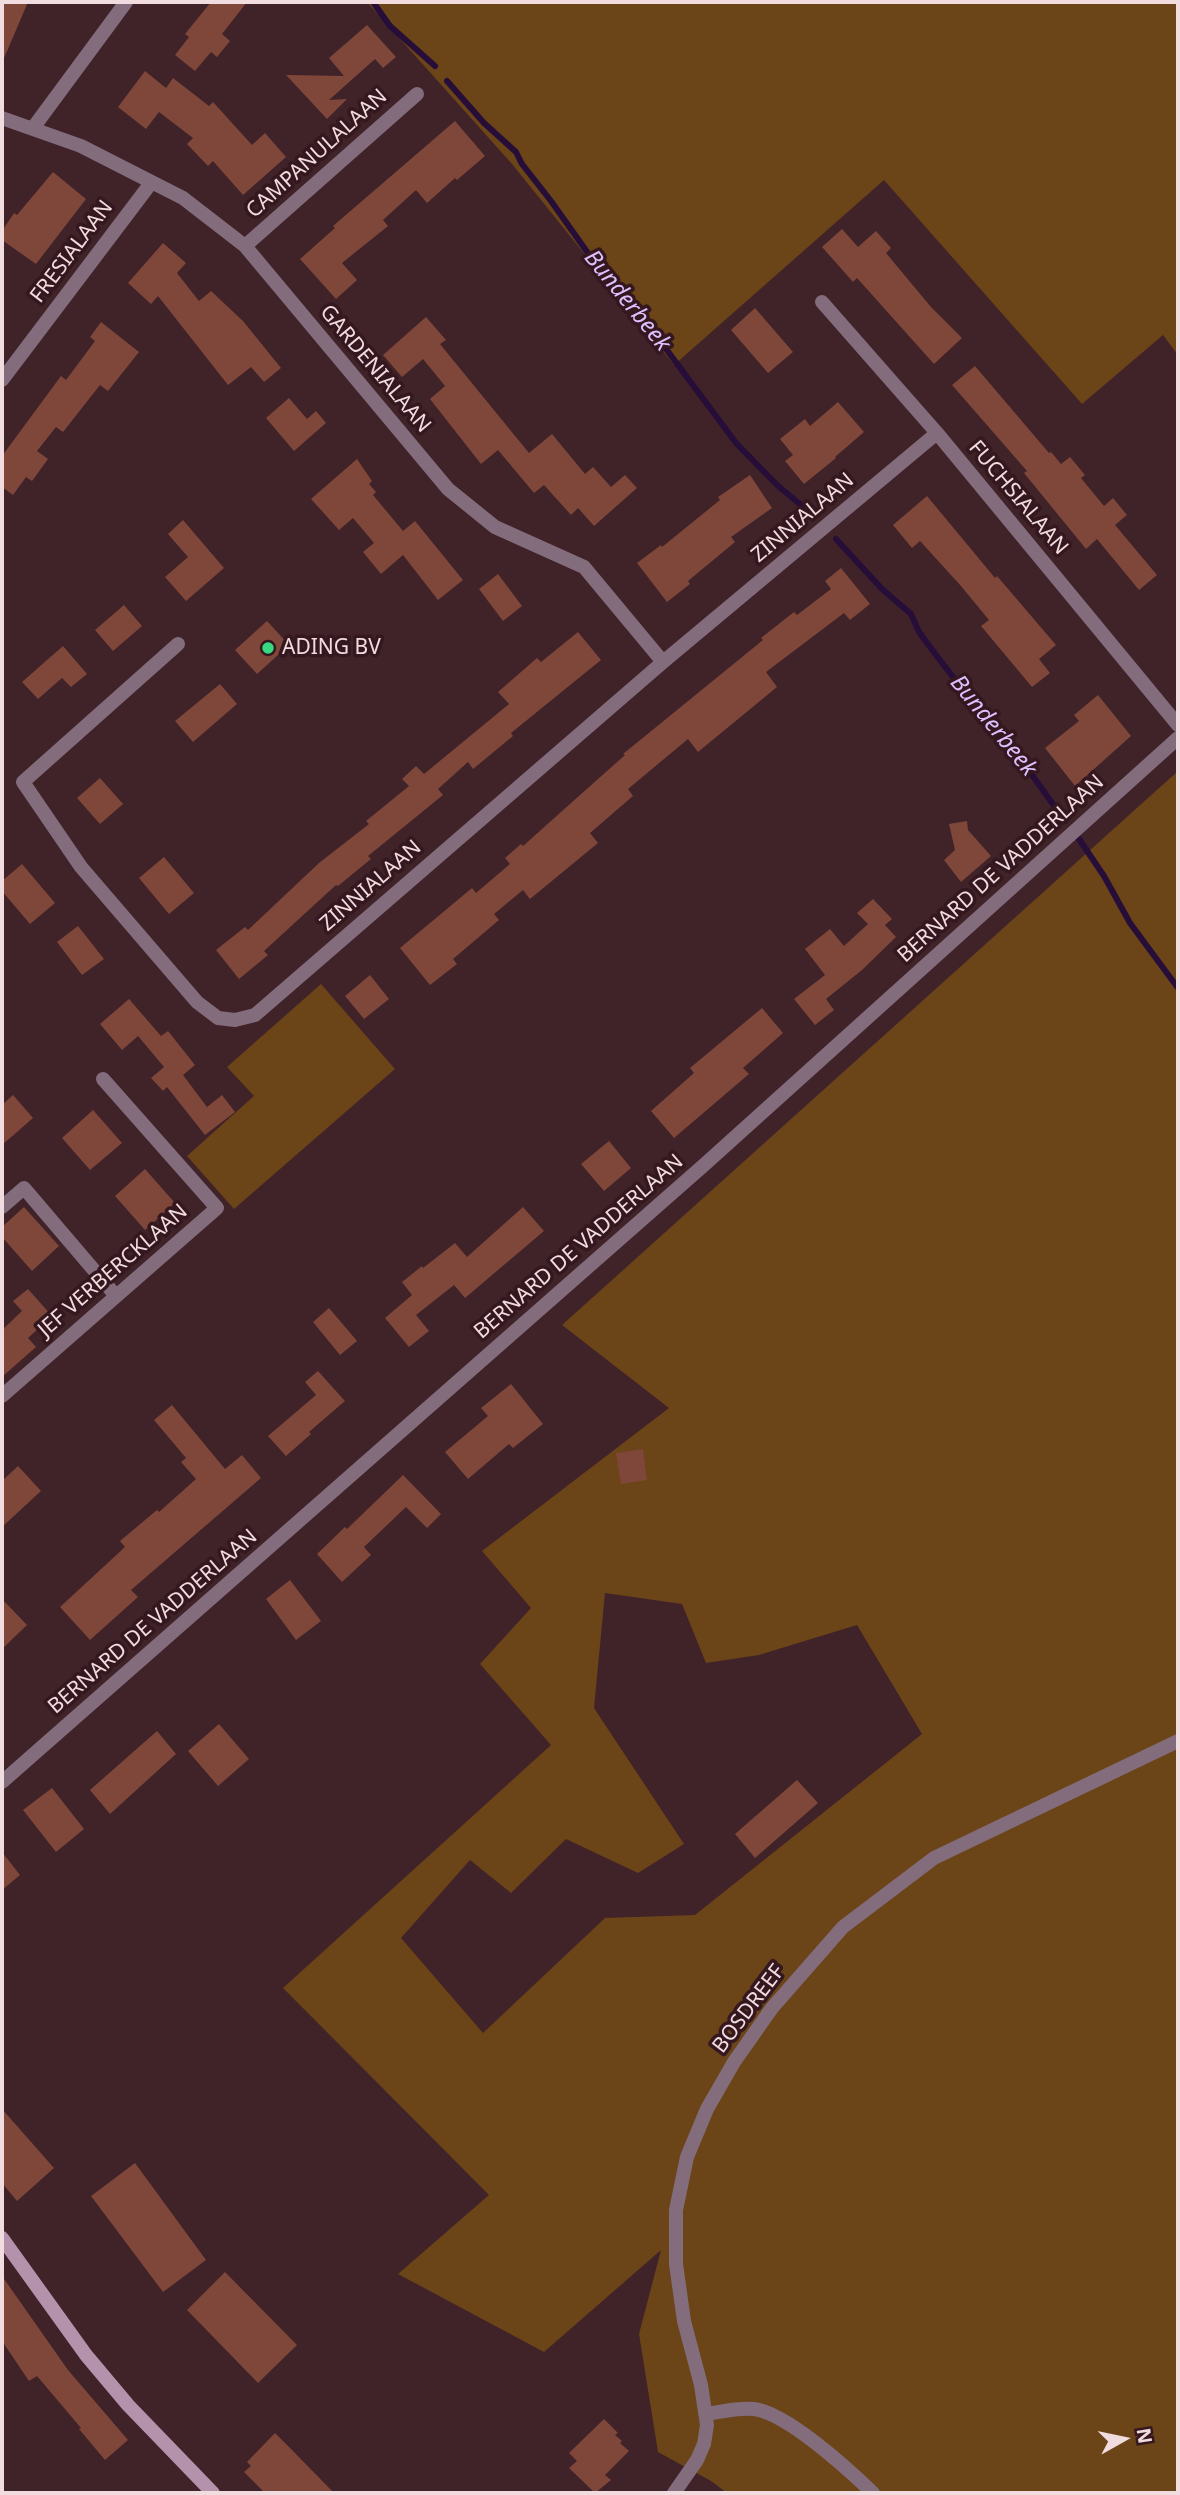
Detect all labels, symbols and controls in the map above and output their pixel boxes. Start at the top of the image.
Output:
street label: CAMPANULALAAN [242,84,392,224]
street label: FRESIALAAN [25,196,119,308]
water label: Bunderbeek [578,245,676,357]
street label: GARDENIALAAN [314,300,436,438]
street label: FUCHSIALAAN [963,436,1073,560]
street label: ZINNIALAAN [747,468,859,568]
place label: ADING BV [282,635,381,661]
marker: ADING BV [260,640,276,656]
water label: Bunderbeek [944,670,1042,782]
street label: BERNARD DE VADDERLAAN [893,770,1109,968]
street label: ZINNIALAAN [315,835,427,937]
street label: BERNARD DE VADDERLAAN [469,1149,689,1345]
street label: JEF VERBERCKLAAN [33,1199,193,1343]
street label: BERNARD DE VADDERLAAN [43,1524,263,1720]
street label: BOSDREEF [708,1960,790,2058]
north arrow [1089,2404,1159,2474]
text: N [1131,2426,1159,2445]

